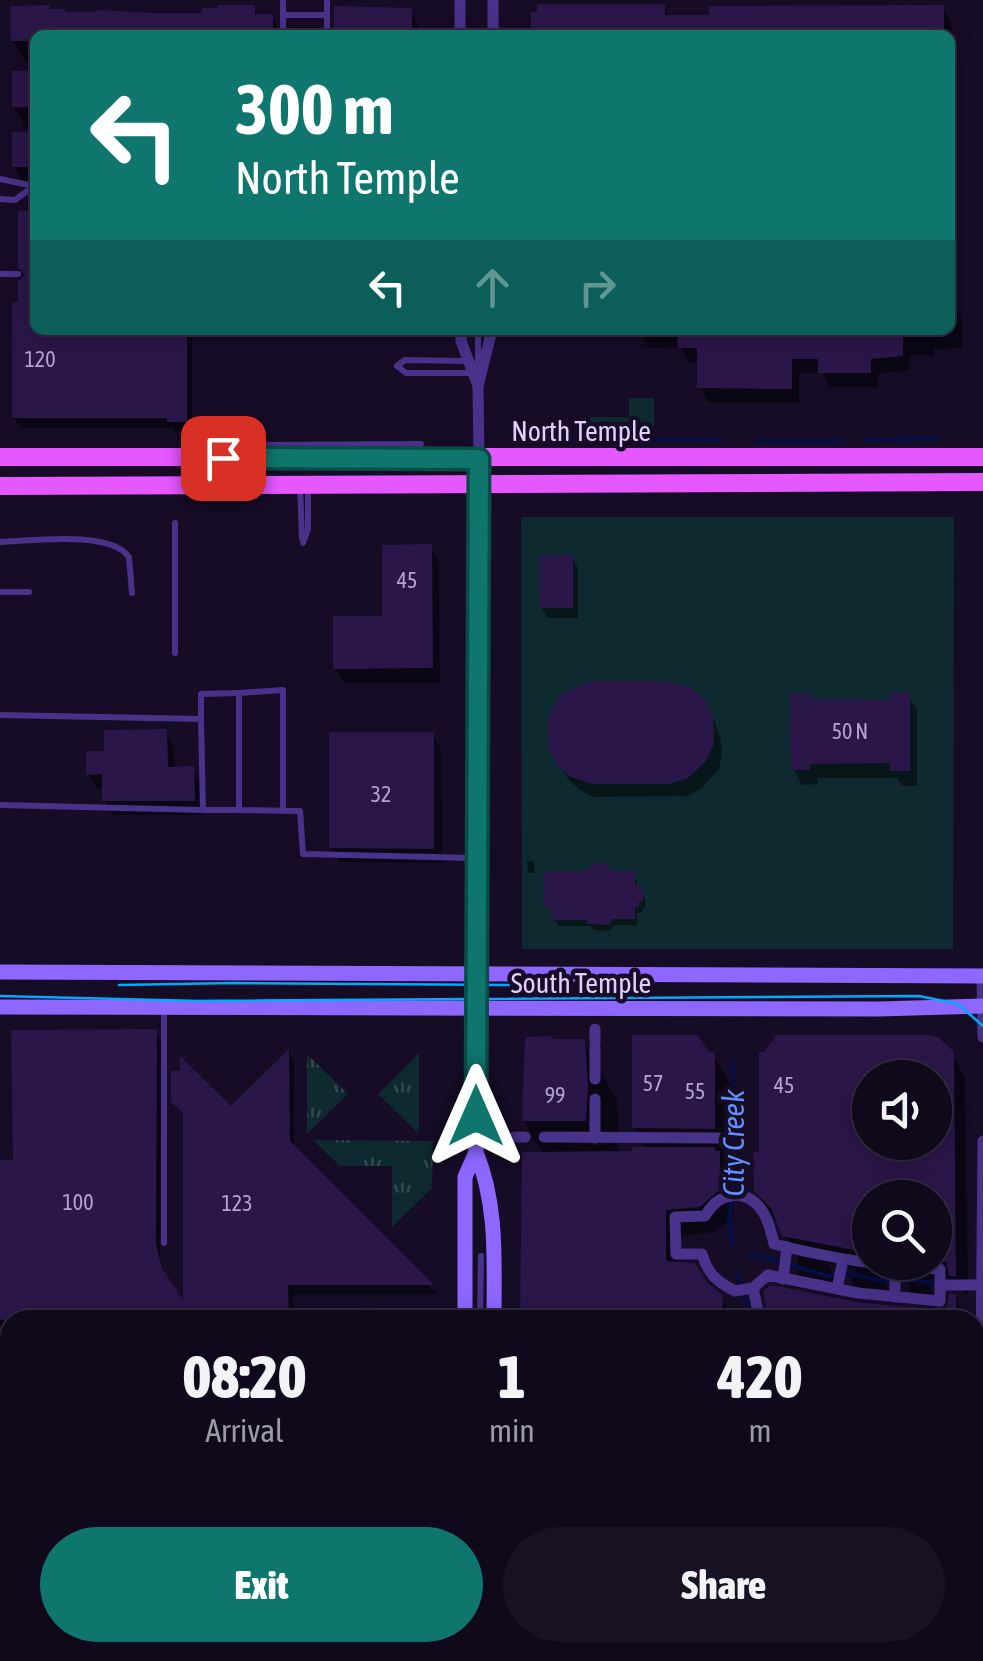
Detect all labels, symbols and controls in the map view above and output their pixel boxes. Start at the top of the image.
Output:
text: 300 m [235,69,394,149]
icon: left [70,70,200,200]
text: North Temple [235,152,460,204]
icon: left [360,260,415,315]
icon: ahead [465,260,520,315]
icon: right [570,260,625,315]
house number: 120 [24,346,56,372]
street label: North Temple [511,415,651,447]
pin [181,416,266,501]
icon: arrive [196,431,251,486]
house number: 45 [397,567,417,593]
house number: 50 N [832,718,868,744]
house number: 32 [371,781,391,807]
street label: South Temple [511,967,651,999]
map controls [852,1060,952,1280]
button: sound [852,1060,952,1160]
position arrow [424,1064,528,1168]
house number: 57 [643,1070,663,1096]
house number: 45 [774,1072,794,1098]
house number: 55 [685,1078,705,1104]
house number: 99 [545,1082,565,1108]
water label: City Creek [716,1089,750,1196]
button: search [852,1180,952,1280]
house number: 100 [62,1189,94,1215]
house number: 123 [221,1190,253,1216]
text: 08:20 [183,1342,306,1411]
text: 1 [498,1342,526,1411]
text: 420 [718,1342,802,1411]
text: Arrival [205,1412,284,1449]
text: min [489,1412,535,1449]
text: m [748,1412,771,1449]
button: Exit [40,1527,483,1642]
button: Share [503,1527,945,1642]

